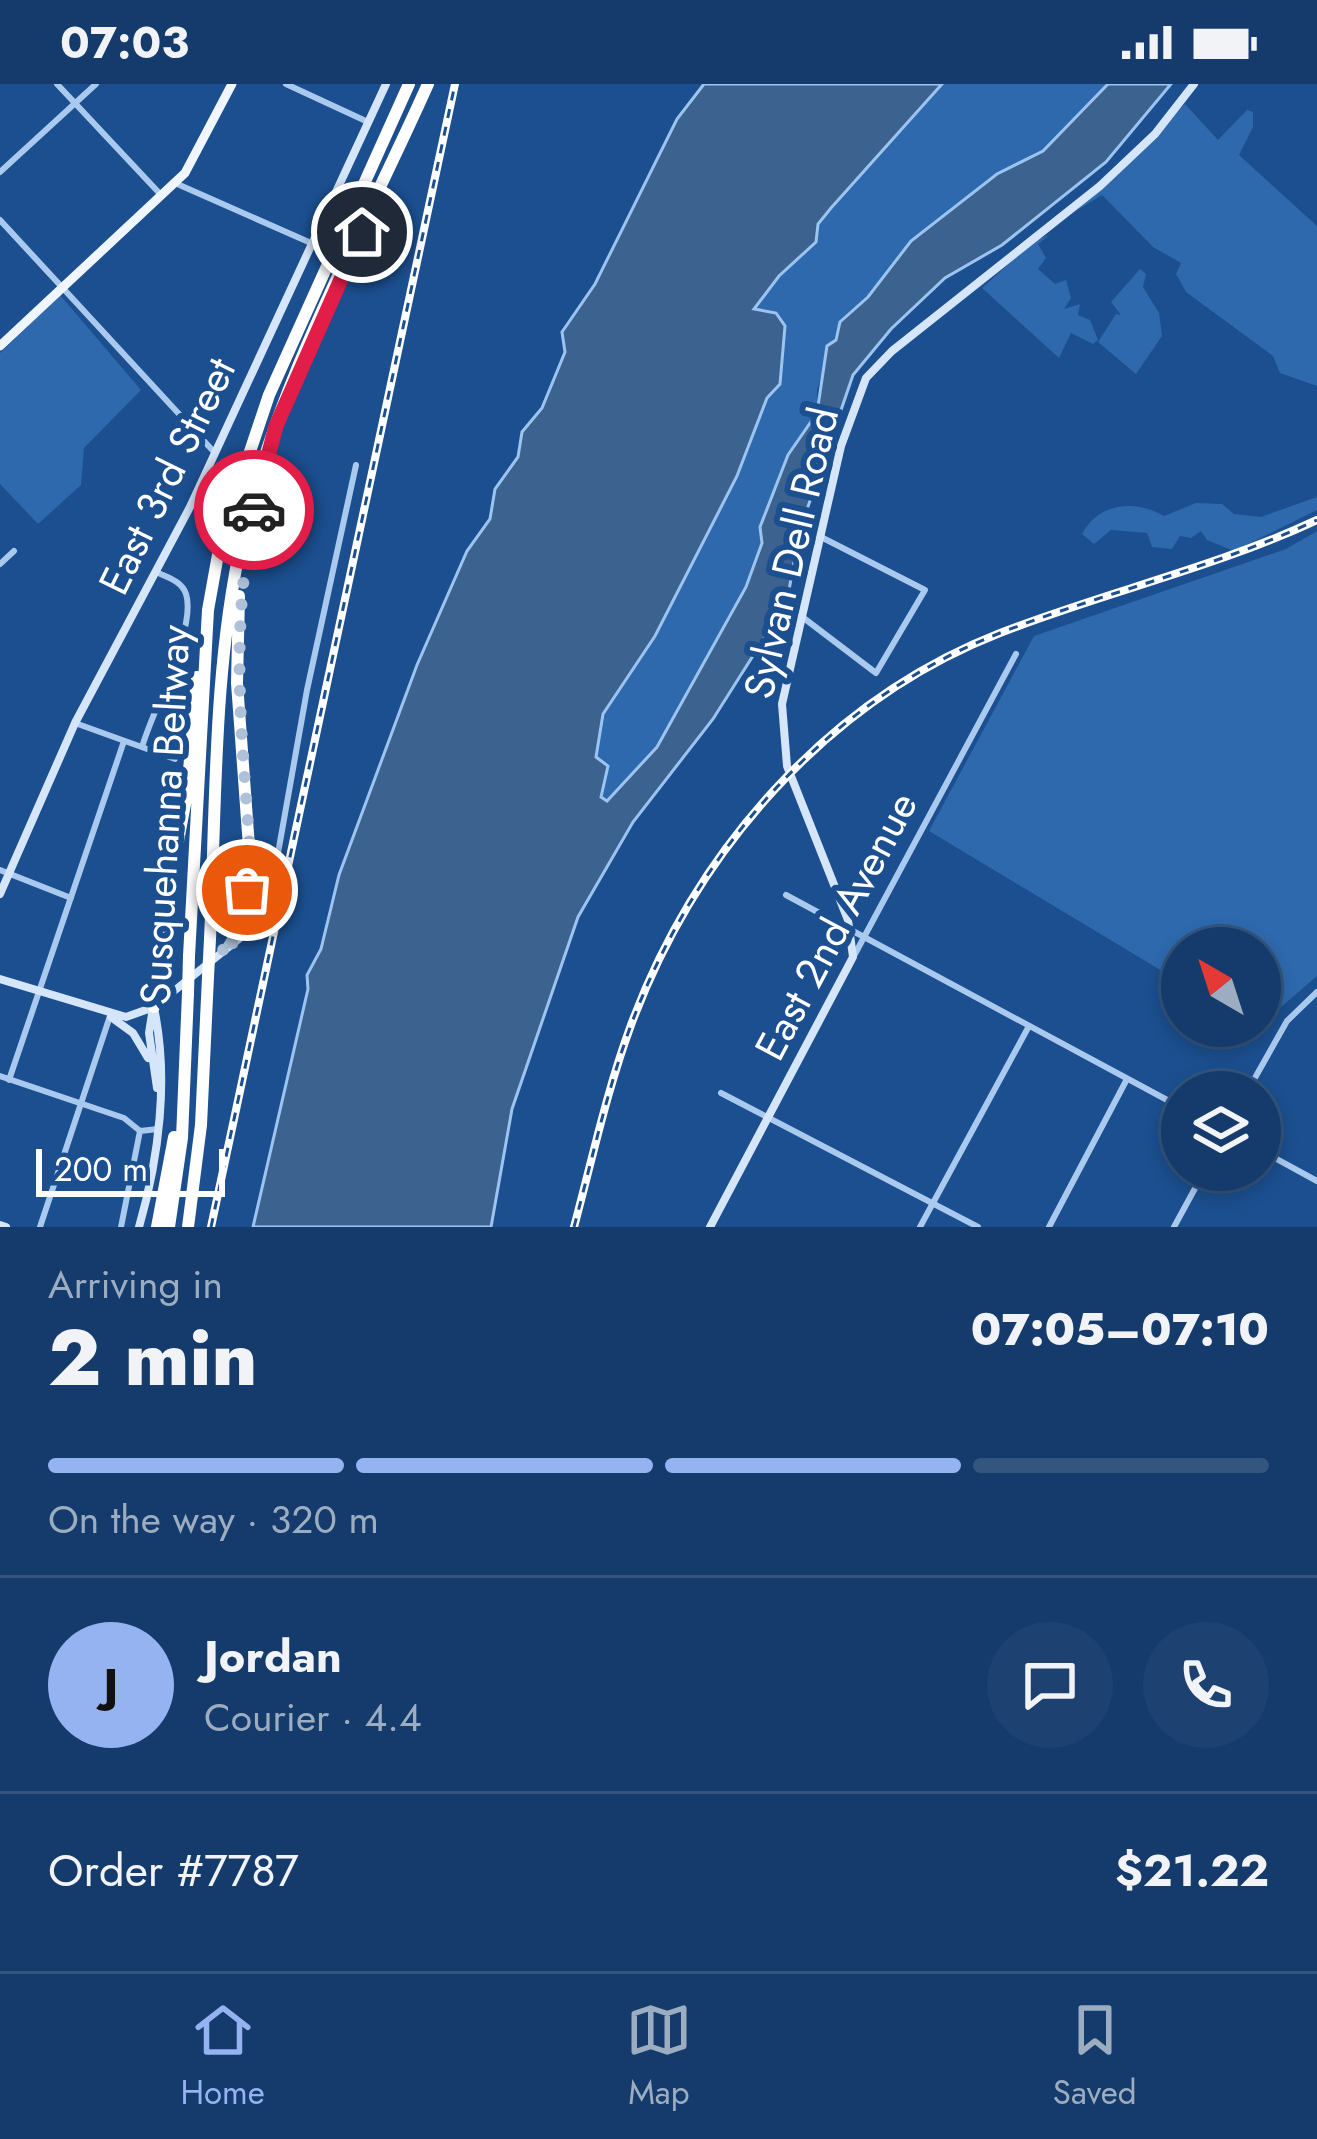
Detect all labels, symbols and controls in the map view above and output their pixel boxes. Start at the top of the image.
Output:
text: 07:03 [60,10,189,75]
pin [311,181,413,283]
icon: home [329,199,395,265]
street label: East 3rd Street [83,347,251,605]
street label: Sylvan Dell Road [728,401,854,705]
courier [194,450,314,570]
icon: car [221,477,287,543]
street label: Susquehanna Beltway [125,623,205,1007]
street label: East 2nd Avenue [740,781,932,1071]
pin [196,839,298,941]
icon: bag [214,857,280,923]
north arrow [1161,927,1281,1047]
map controls [1161,927,1281,1191]
button: layers [1161,1071,1281,1191]
scale bar [36,1143,225,1196]
text: 200 m [54,1146,148,1193]
text: Arriving in [48,1256,223,1313]
text: 07:05–07:10 [971,1297,1269,1362]
text: 2 min [48,1302,257,1414]
text: On the way · 320 m [48,1491,379,1548]
button: chat [987,1622,1113,1748]
button: phone [1143,1622,1269,1748]
text: Jordan [204,1624,342,1689]
text: J [104,1652,118,1717]
text: Courier · 4.4 [204,1689,422,1746]
text: Order #7787 [48,1838,299,1903]
text: $21.22 [1115,1838,1269,1903]
tab: Home [181,1997,265,2116]
tab: Map [626,1997,692,2116]
tab: Saved [1053,1997,1136,2116]

